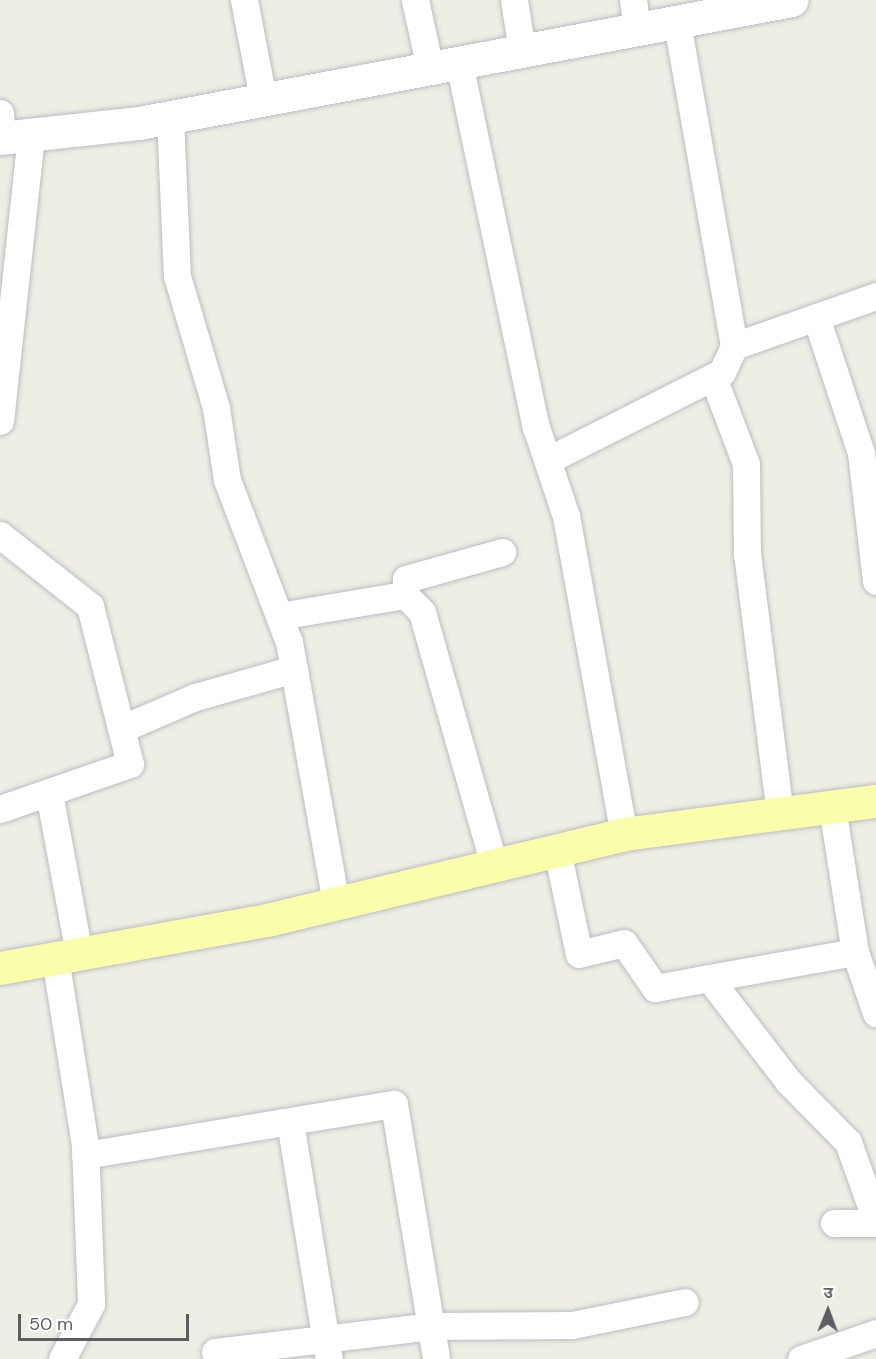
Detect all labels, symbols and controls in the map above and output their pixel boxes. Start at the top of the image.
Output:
north arrow [798,1281,858,1341]
text: उ [823,1282,833,1303]
scale bar [21,1302,192,1340]
text: 50 m [29,1312,73,1336]

